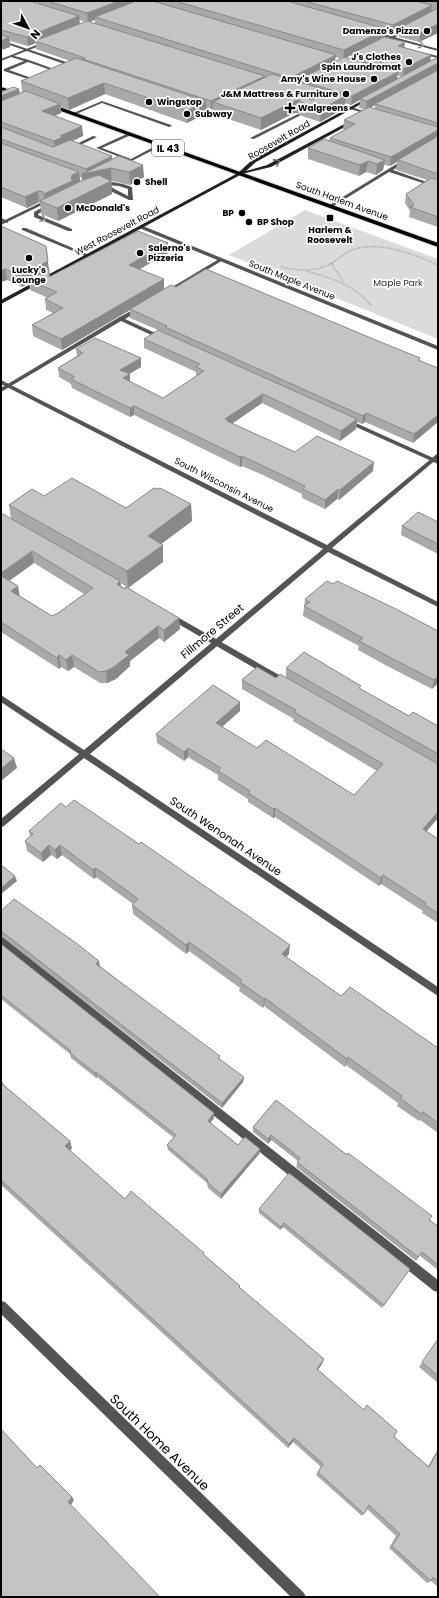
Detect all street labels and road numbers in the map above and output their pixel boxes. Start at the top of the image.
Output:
street label: Roosevelt Road [246,118,312,162]
road number: IL 43 [152,140,184,156]
street label: South Harlem Avenue [294,179,390,223]
street label: West Roosevelt Road [73,204,161,258]
street label: South Maple Avenue [247,257,337,303]
street label: South Wisconsin Avenue [172,455,276,515]
street label: Fillmore Street [177,600,247,662]
street label: South Wenonah Avenue [167,792,285,880]
street label: South Home Avenue [106,1390,214,1495]

